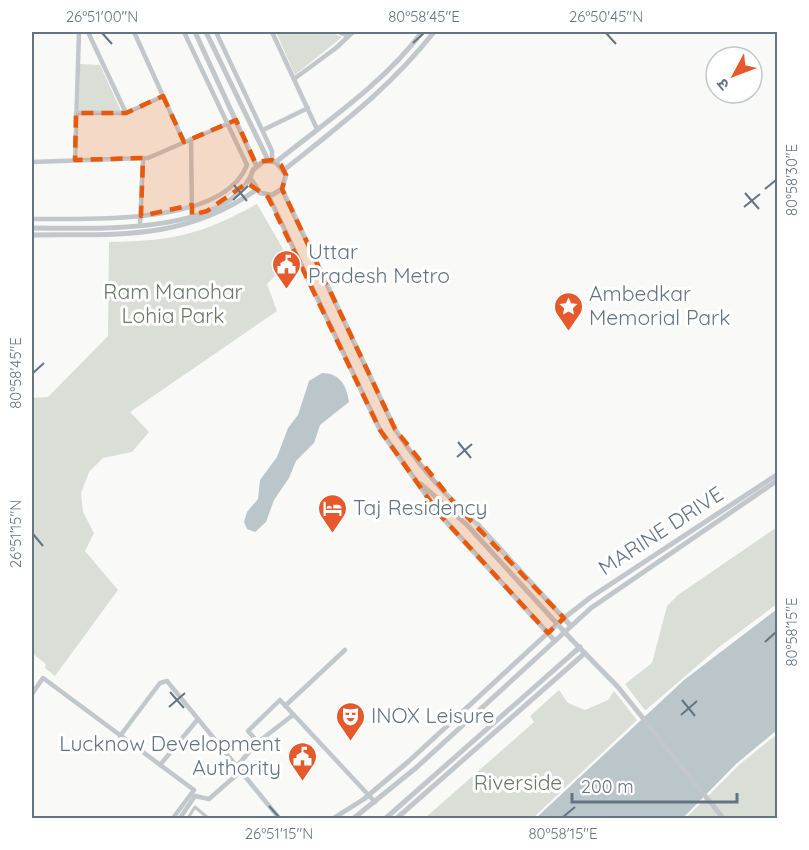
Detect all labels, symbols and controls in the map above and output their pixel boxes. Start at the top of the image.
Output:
text: 26°51'00"N [66,7,138,26]
text: 80°58'45"E [388,7,460,26]
text: 26°50'45"N [569,7,643,26]
north arrow [704,45,764,105]
text: उ [712,74,733,95]
text: 80°58'30"E [782,144,801,216]
place label: Uttar Pradesh Metro [308,238,450,288]
public building icon: Uttar Pradesh Metro [271,248,303,290]
park label: Ram Manohar Lohia Park [103,278,243,328]
place label: Ambedkar Memorial Park [589,280,730,330]
place icon: Ambedkar Memorial Park [552,290,584,332]
text: 80°58'45"E [6,337,25,409]
street label: MARINE DRIVE [593,480,728,580]
hotel icon: Taj Residency [316,492,348,534]
place label: Taj Residency [353,494,487,520]
text: 26°51'15"N [6,500,25,568]
text: 80°58'15"E [782,597,801,667]
theatre icon: INOX Leisure [334,700,366,742]
place label: INOX Leisure [371,702,494,728]
place label: Lucknow Development Authority [59,730,281,780]
public building icon: Lucknow Development Authority [286,740,318,782]
scale bar [572,766,737,804]
park label: Riverside [474,769,562,795]
text: 200 m [581,775,634,798]
text: 26°51'15"N [245,824,313,843]
text: 80°58'15"E [528,824,598,843]

